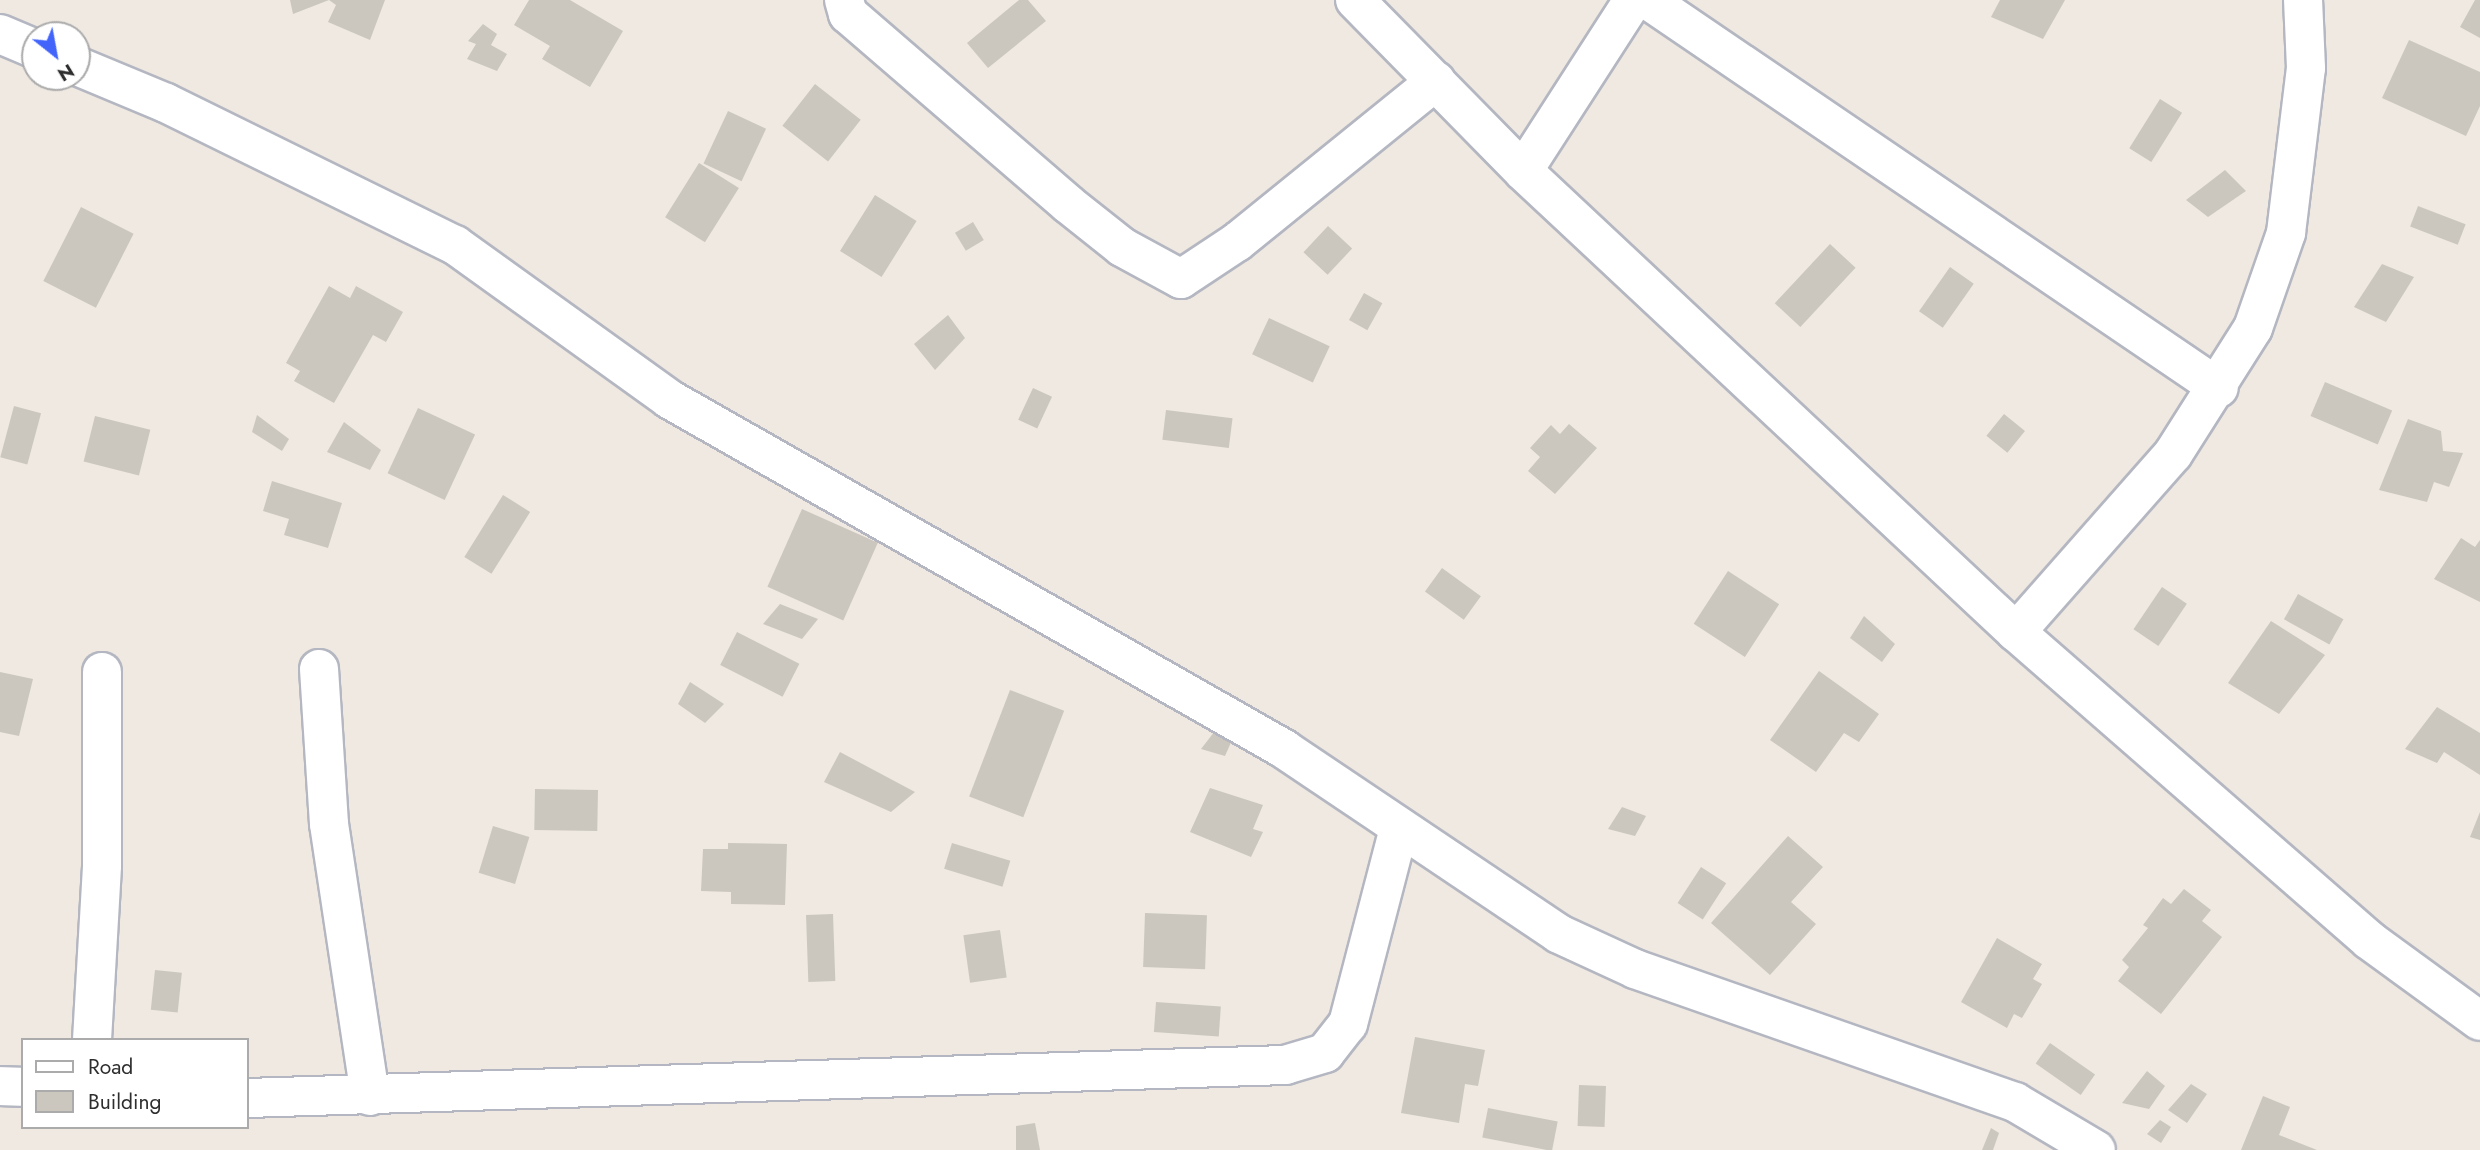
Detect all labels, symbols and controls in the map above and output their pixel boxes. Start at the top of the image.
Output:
north arrow [21,21,91,91]
text: N [53,57,79,88]
legend [21,1038,248,1129]
text: Road [88,1052,133,1082]
text: Building [88,1087,161,1117]

